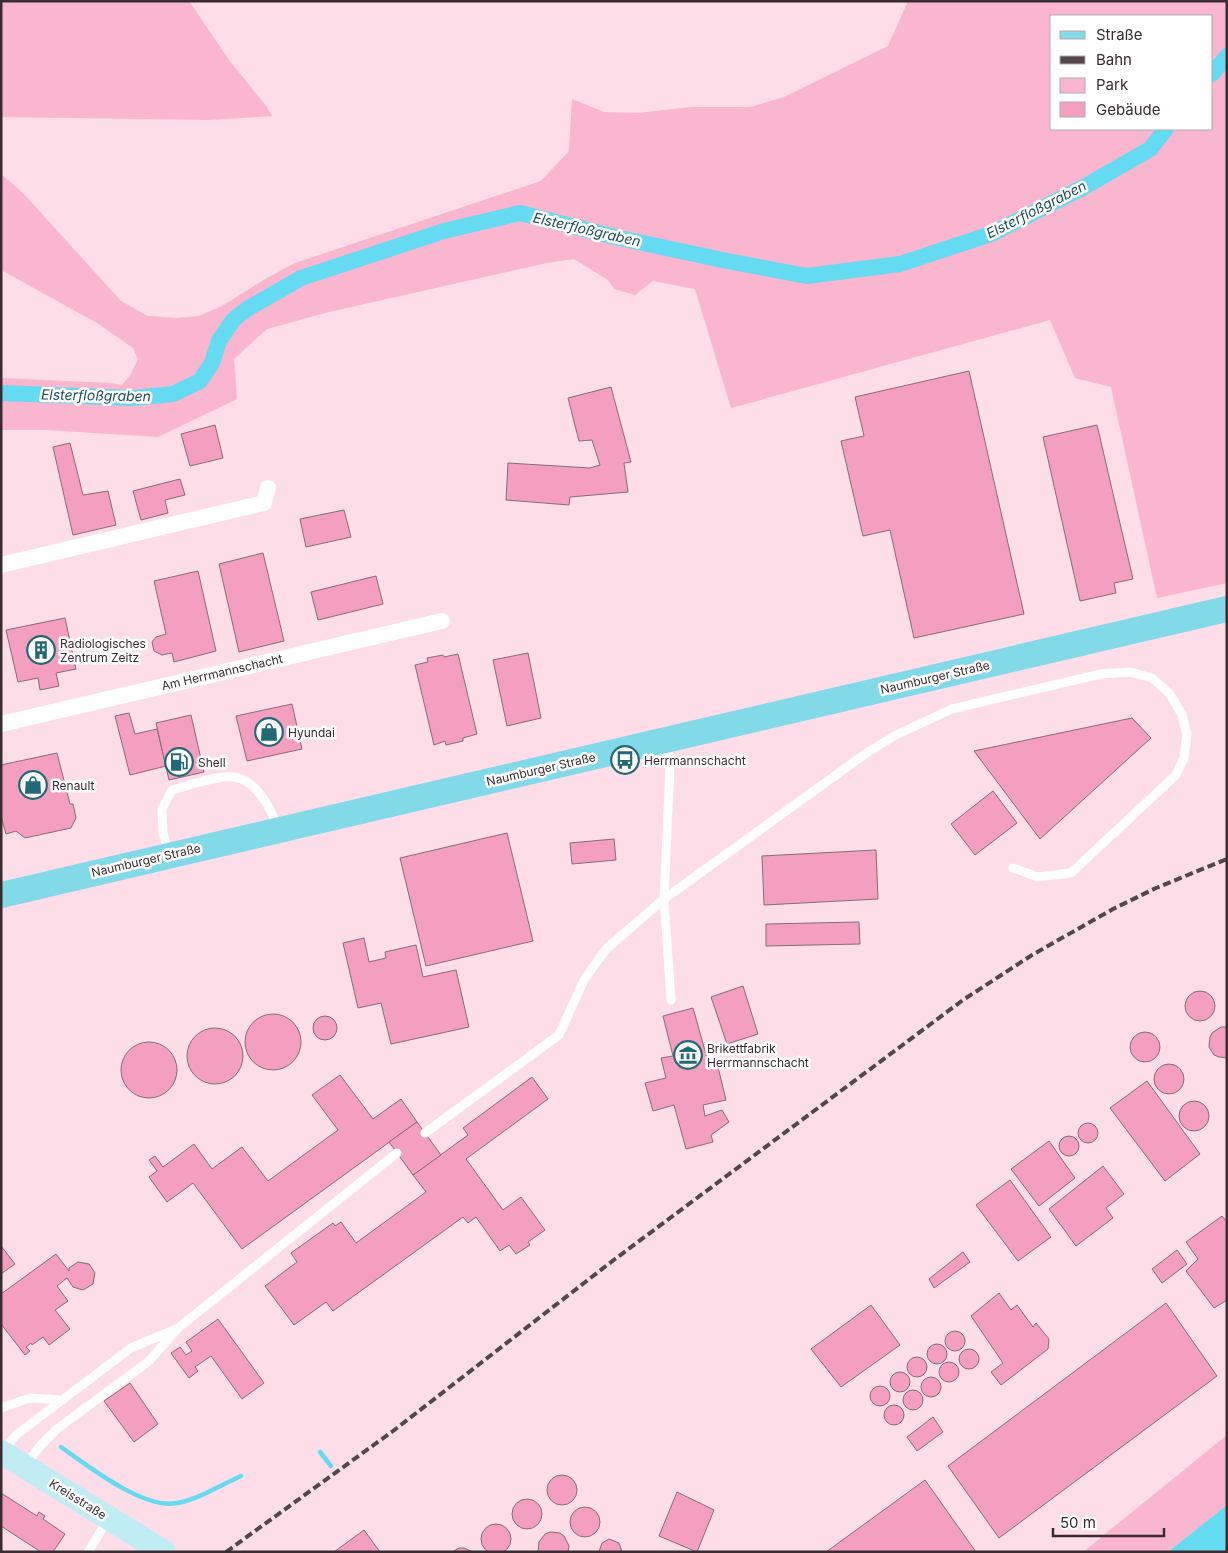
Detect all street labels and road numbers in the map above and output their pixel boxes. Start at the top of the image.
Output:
street label: Am Herrmannschacht [160,651,284,693]
street label: Naumburger Straße [879,657,991,697]
street label: Naumburger Straße [485,749,597,789]
street label: Naumburger Straße [90,840,202,880]
street label: Kreisstraße [47,1476,109,1522]

